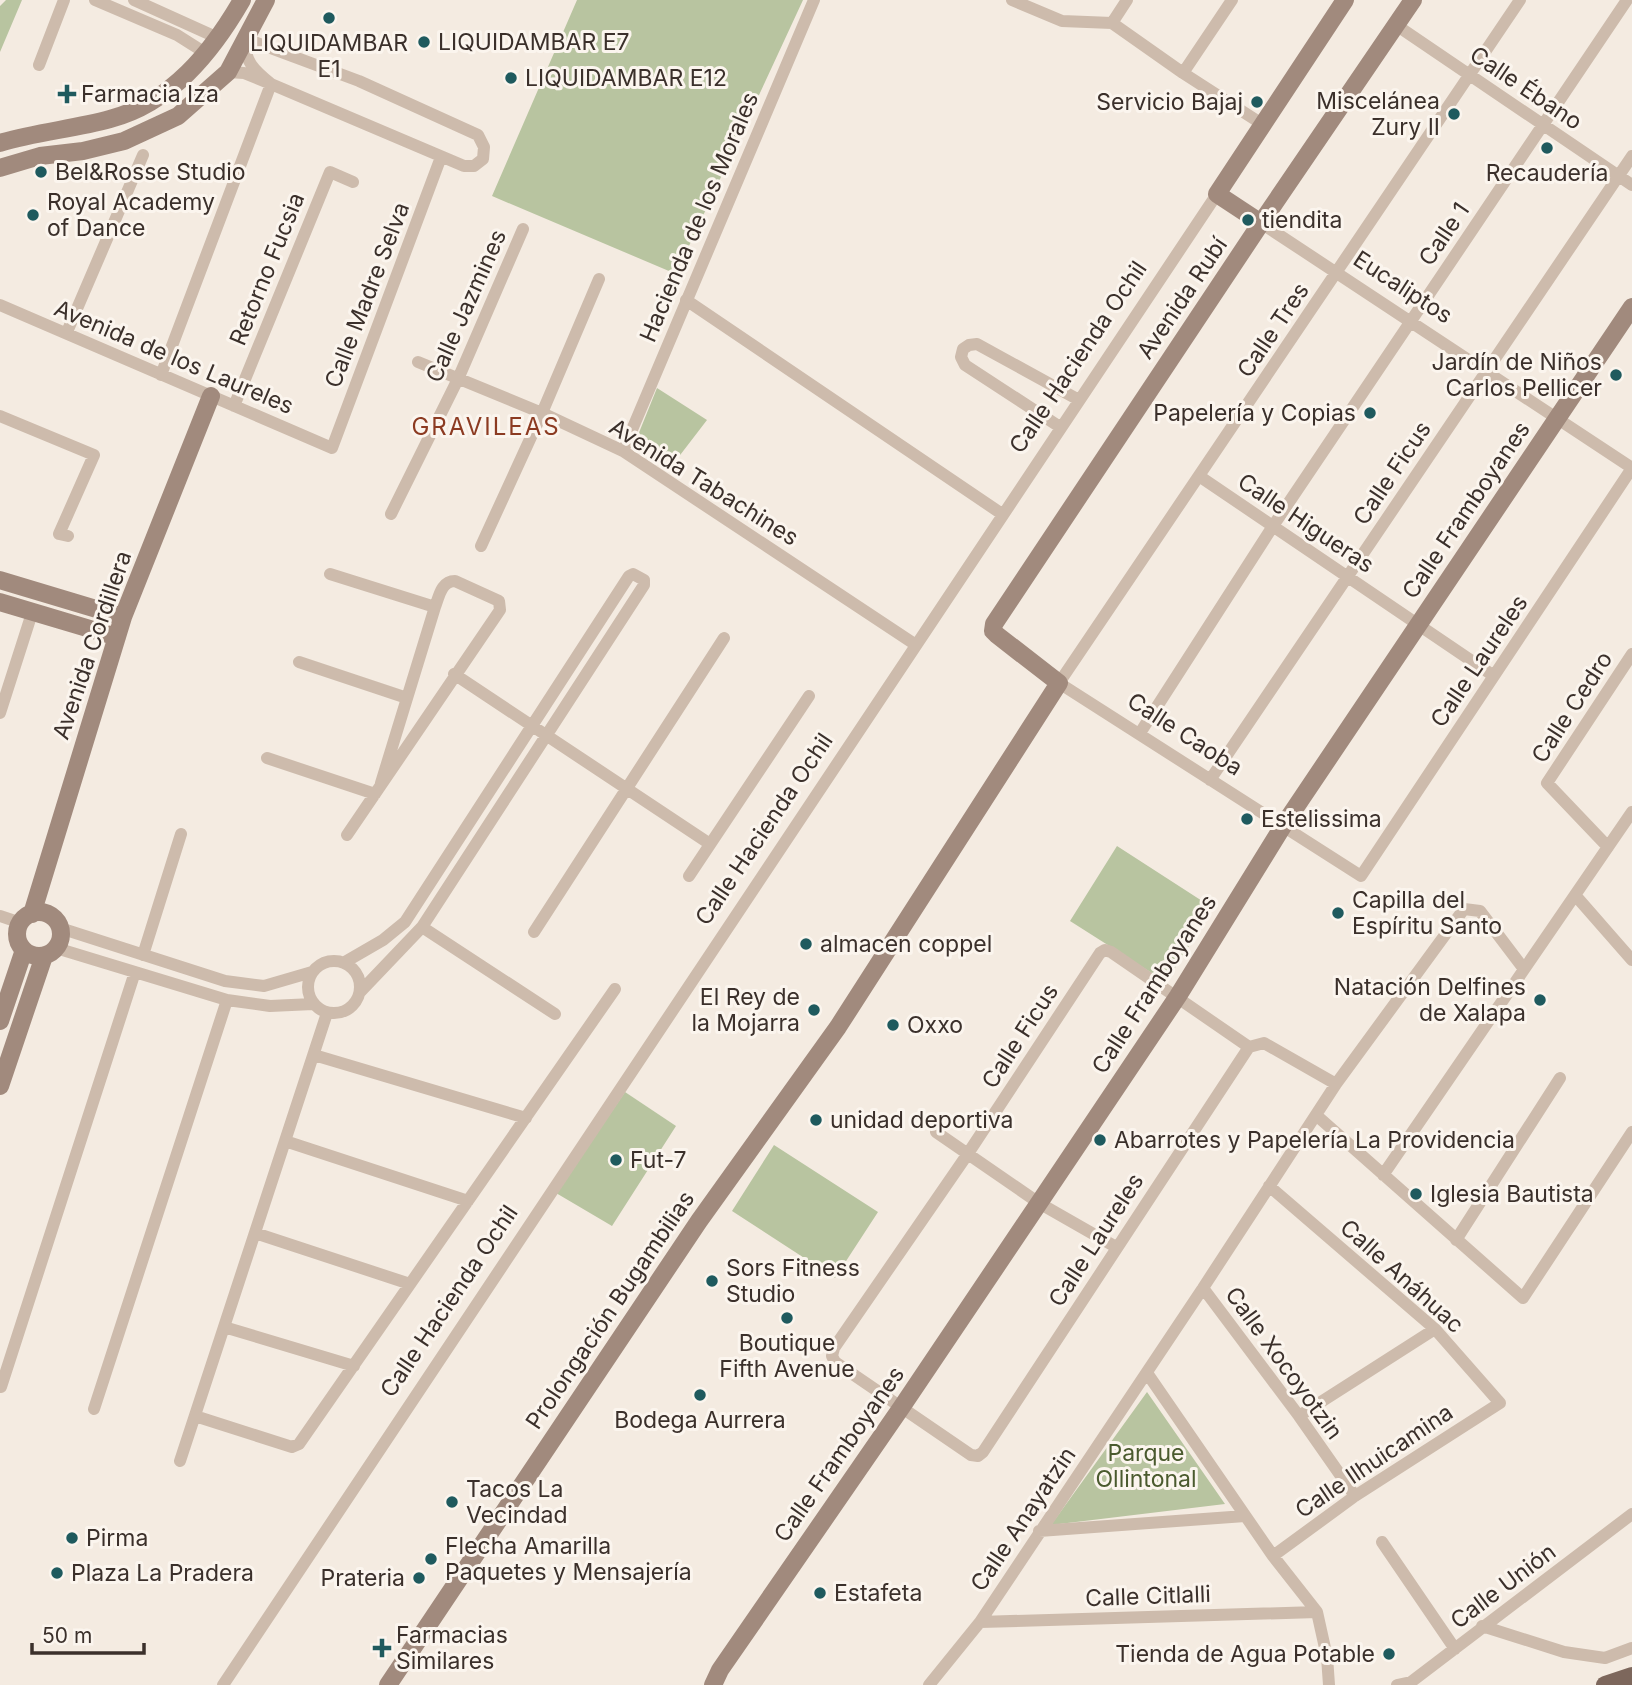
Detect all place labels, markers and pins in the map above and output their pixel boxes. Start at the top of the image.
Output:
marker: LIQUIDAMBAR E1 [321,10,337,26]
place label: LIQUIDAMBAR E7 [438,28,630,56]
place label: LIQUIDAMBAR E1 [250,29,408,83]
marker: LIQUIDAMBAR E7 [416,34,432,50]
place label: LIQUIDAMBAR E12 [525,64,727,92]
marker: LIQUIDAMBAR E12 [503,70,519,86]
place label: Farmacia Iza [81,80,219,108]
marker: Farmacia Iza [59,86,75,102]
place label: Miscelánea Zury II [1316,87,1440,141]
place label: Servicio Bajaj [1096,88,1243,116]
marker: Servicio Bajaj [1249,94,1265,110]
marker: Miscelánea Zury II [1446,106,1462,122]
marker: Recaudería [1539,140,1555,156]
place label: Bel&Rosse Studio [55,158,246,186]
place label: Recaudería [1486,159,1608,187]
marker: Bel&Rosse Studio [33,164,49,180]
place label: Royal Academy of Dance [47,188,215,242]
place label: tiendita [1262,206,1342,234]
marker: Royal Academy of Dance [25,207,41,223]
marker: tiendita [1240,212,1256,228]
place label: Jardín de Niños Carlos Pellicer [1432,348,1602,402]
marker: Jardín de Niños Carlos Pellicer [1608,367,1624,383]
place label: Papelería y Copias [1153,399,1356,427]
marker: Papelería y Copias [1362,405,1378,421]
place label: Estelissima [1261,805,1382,833]
marker: Estelissima [1239,811,1255,827]
place label: Capilla del Espíritu Santo [1352,886,1502,940]
marker: Capilla del Espíritu Santo [1330,905,1346,921]
place label: almacen coppel [820,930,992,958]
marker: almacen coppel [798,936,814,952]
place label: Natación Delfines de Xalapa [1334,973,1526,1027]
place label: El Rey de la Mojarra [691,983,800,1037]
marker: Natación Delfines de Xalapa [1532,992,1548,1008]
marker: El Rey de la Mojarra [806,1002,822,1018]
place label: Oxxo [907,1011,963,1039]
marker: Oxxo [885,1017,901,1033]
place label: unidad deportiva [830,1106,1014,1134]
marker: unidad deportiva [808,1112,824,1128]
place label: Abarrotes y Papelería La Providencia [1114,1126,1515,1154]
marker: Abarrotes y Papelería La Providencia [1092,1132,1108,1148]
place label: Fut-7 [630,1146,687,1174]
marker: Fut-7 [608,1152,624,1168]
place label: Iglesia Bautista [1430,1180,1594,1208]
marker: Iglesia Bautista [1408,1186,1424,1202]
place label: Sors Fitness Studio [726,1254,860,1308]
marker: Sors Fitness Studio [704,1273,720,1289]
marker: Boutique Fifth Avenue [779,1310,795,1326]
place label: Boutique Fifth Avenue [719,1329,855,1383]
marker: Bodega Aurrera [692,1387,708,1403]
place label: Bodega Aurrera [614,1406,786,1434]
place label: Tacos La Vecindad [466,1475,568,1529]
marker: Tacos La Vecindad [444,1494,460,1510]
place label: Pirma [86,1524,148,1552]
marker: Pirma [64,1530,80,1546]
place label: Flecha Amarilla Paquetes y Mensajería [445,1532,692,1586]
marker: Flecha Amarilla Paquetes y Mensajería [423,1551,439,1567]
place label: Plaza La Pradera [71,1559,254,1587]
place label: Prateria [321,1564,405,1592]
marker: Plaza La Pradera [49,1565,65,1581]
marker: Prateria [411,1570,427,1586]
place label: Estafeta [834,1579,922,1607]
marker: Estafeta [812,1585,828,1601]
place label: Farmacias Similares [396,1621,508,1675]
marker: Farmacias Similares [374,1640,390,1656]
place label: Tienda de Agua Potable [1115,1640,1375,1668]
marker: Tienda de Agua Potable [1381,1646,1397,1662]

